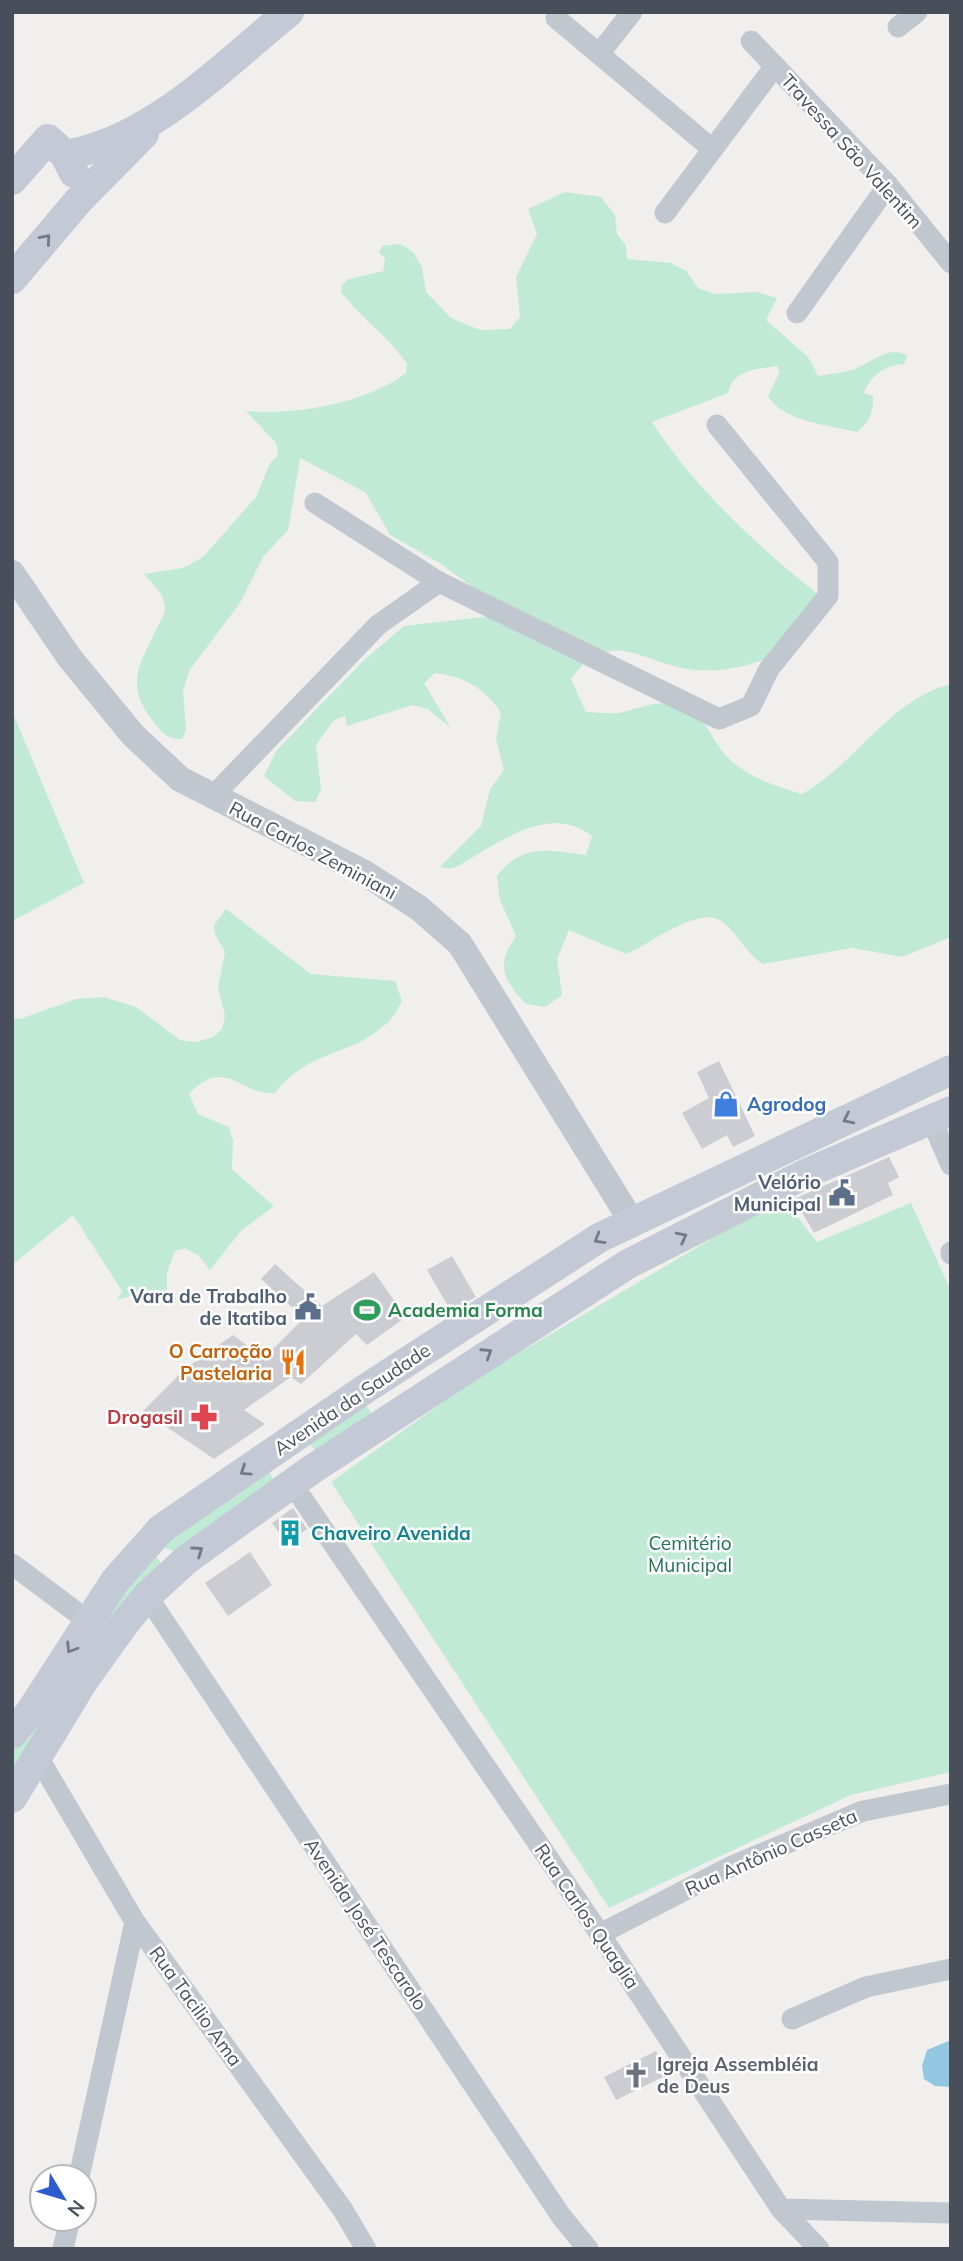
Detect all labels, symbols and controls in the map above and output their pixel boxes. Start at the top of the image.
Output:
street label: Travessa São Valentim [776,69,928,233]
one-way arrow [38,235,50,248]
street label: Rua Carlos Zeminiani [225,796,401,904]
shop icon: Agrodog [711,1089,741,1119]
place label: Agrodog [747,1092,826,1116]
one-way arrow [843,1110,855,1124]
place label: Velório Municipal [734,1170,821,1216]
public building icon: Velório Municipal [827,1178,857,1208]
one-way arrow [593,1231,606,1244]
one-way arrow [675,1231,687,1245]
place label: Vara de Trabalho de Itatiba [129,1284,287,1330]
public building icon: Vara de Trabalho de Itatiba [293,1292,323,1322]
sports icon: Academia Forma [352,1295,382,1325]
place label: Academia Forma [388,1298,543,1322]
street label: Avenida da Saudade [269,1338,435,1460]
place label: O Carroção Pastelaria [169,1339,272,1385]
restaurant icon: O Carroção Pastelaria [278,1347,308,1377]
one-way arrow [479,1349,492,1362]
pharmacy icon: Drogasil [189,1402,219,1432]
place label: Drogasil [107,1405,183,1429]
one-way arrow [240,1463,253,1475]
building icon: Chaveiro Avenida [275,1518,305,1548]
place label: Chaveiro Avenida [311,1521,471,1545]
park label: Cemitério Municipal [648,1531,732,1577]
one-way arrow [190,1547,203,1559]
one-way arrow [66,1641,79,1654]
street label: Rua Antônio Casseta [681,1803,861,1901]
street label: Avenida José Tescarolo [299,1833,433,2015]
street label: Rua Carlos Quaglia [529,1839,645,1993]
street label: Rua Tacilio Ama [144,1941,248,2071]
place label: Igreja Assembléia de Deus [657,2052,818,2098]
church icon: Igreja Assembléia de Deus [621,2060,651,2090]
north arrow [28,2163,98,2233]
text: N [63,2195,90,2222]

